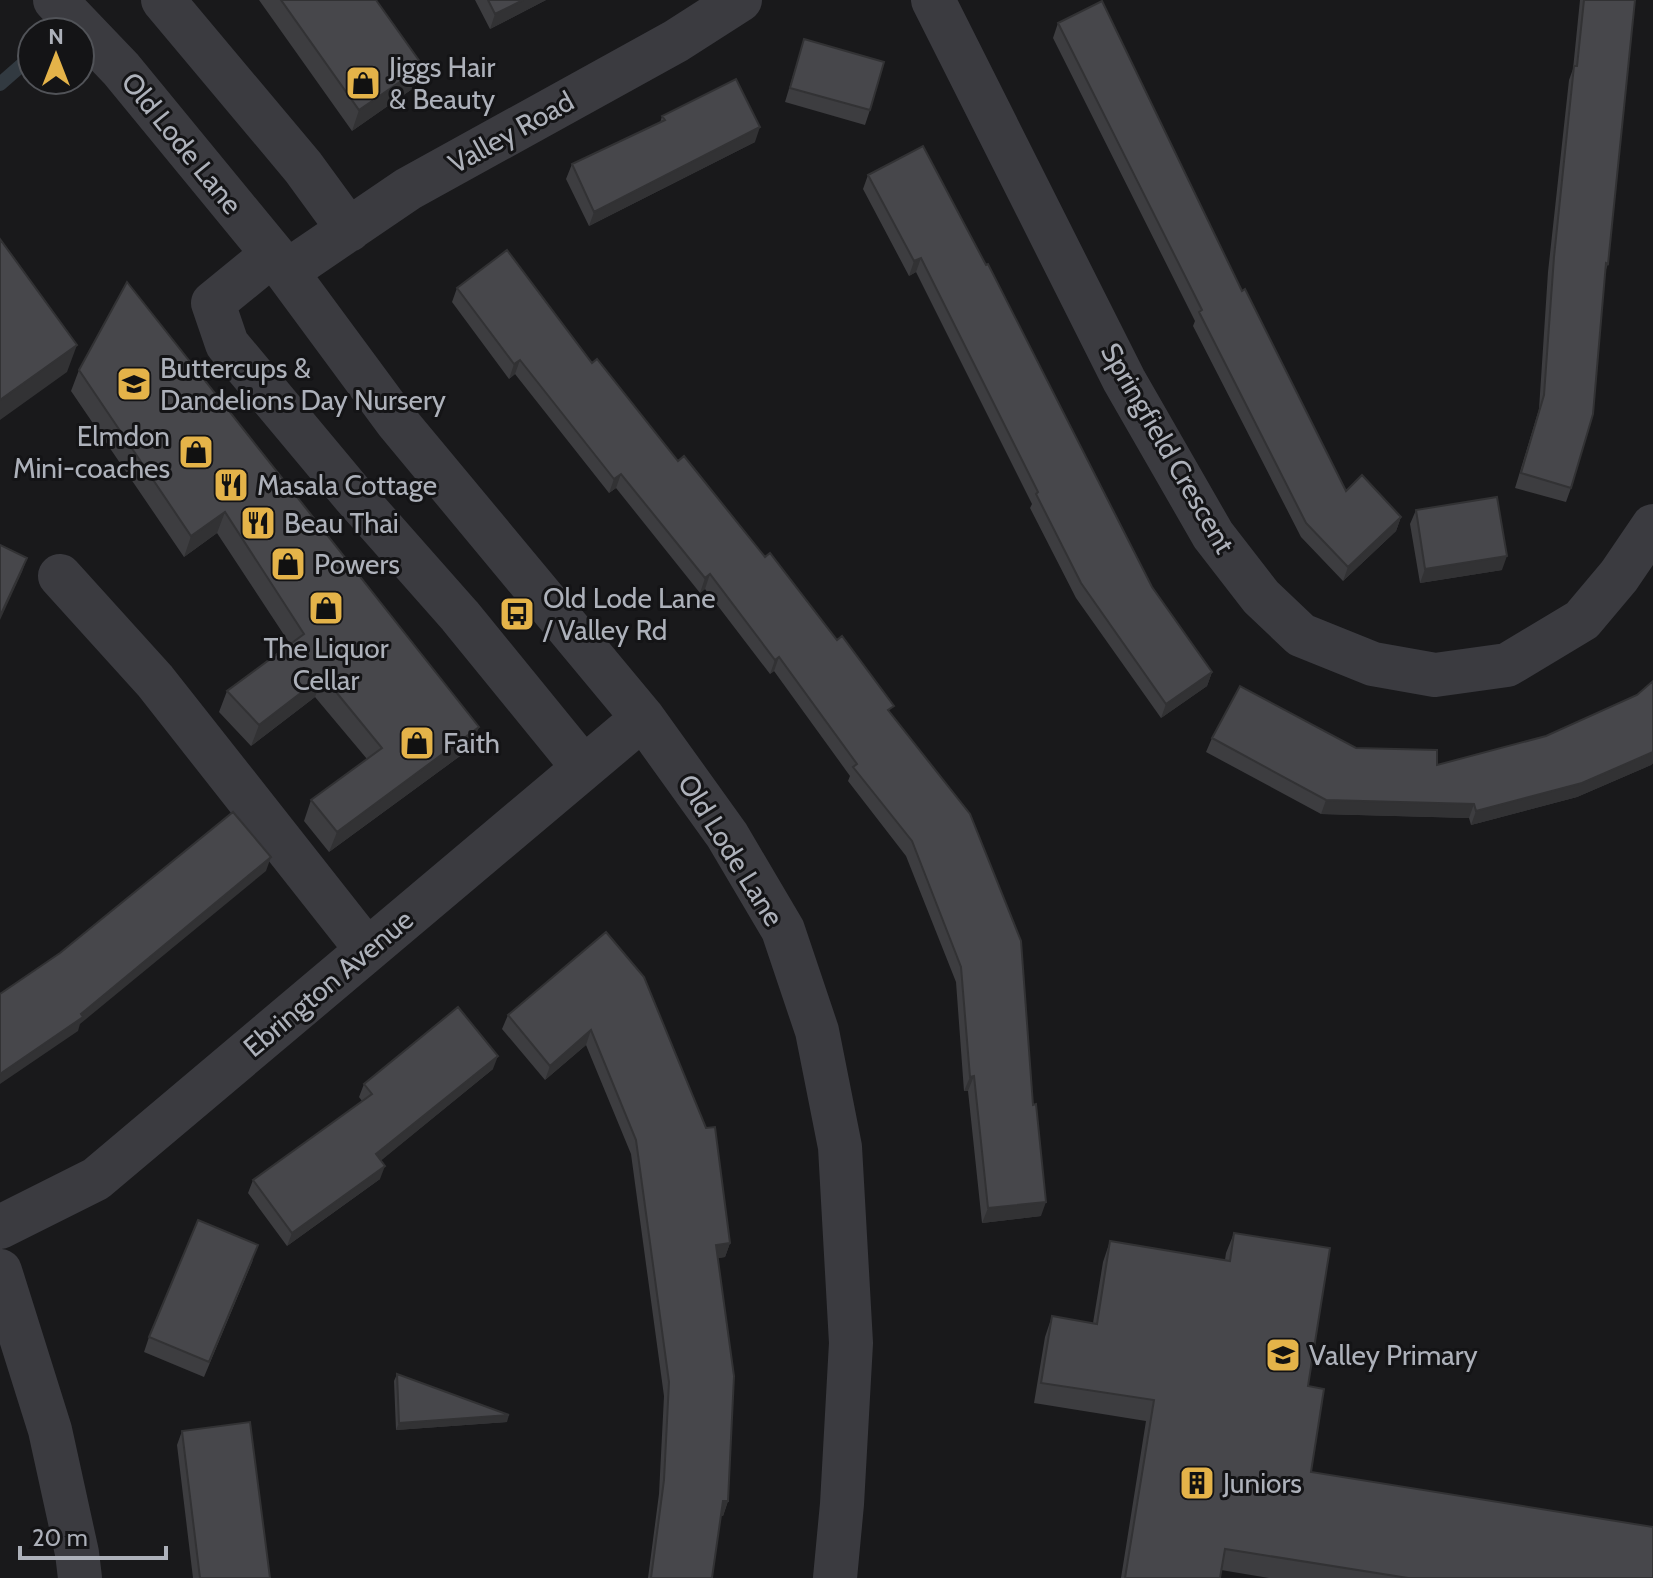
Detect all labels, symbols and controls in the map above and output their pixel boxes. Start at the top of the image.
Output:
north arrow [16,16,96,96]
text: N [48,23,64,50]
place label: Jiggs Hair & Beauty [388,50,495,116]
shop icon: Jiggs Hair & Beauty [344,64,382,102]
street label: Old Lode Lane [115,65,249,221]
street label: Valley Road [442,84,580,180]
street label: Springfield Crescent [1094,337,1242,559]
place label: Buttercups & Dandelions Day Nursery [160,351,446,417]
school or university icon: Buttercups & Dandelions Day Nursery [115,365,153,403]
place label: Elmdon Mini-coaches [13,419,170,485]
shop icon: Elmdon Mini-coaches [177,433,215,471]
restaurant icon: Masala Cottage [212,466,250,504]
place label: Masala Cottage [257,468,437,502]
restaurant icon: Beau Thai [239,504,277,542]
place label: Beau Thai [284,506,399,540]
shop icon: Powers [269,545,307,583]
place label: Powers [314,547,400,581]
place label: Old Lode Lane / Valley Rd [542,581,715,647]
shop icon: The Liquor Cellar [307,589,345,627]
bus stop icon: Old Lode Lane / Valley Rd [498,595,536,633]
place label: The Liquor Cellar [263,631,389,697]
shop icon: Faith [398,724,436,762]
place label: Faith [443,726,500,760]
street label: Old Lode Lane [671,768,791,932]
street label: Ebrington Avenue [236,902,420,1064]
school or university icon: Valley Primary [1264,1336,1302,1374]
place label: Valley Primary [1309,1338,1478,1372]
building icon: Juniors [1178,1464,1216,1502]
place label: Juniors [1222,1466,1302,1500]
scale bar [20,1510,166,1560]
text: 20 m [32,1523,88,1552]

